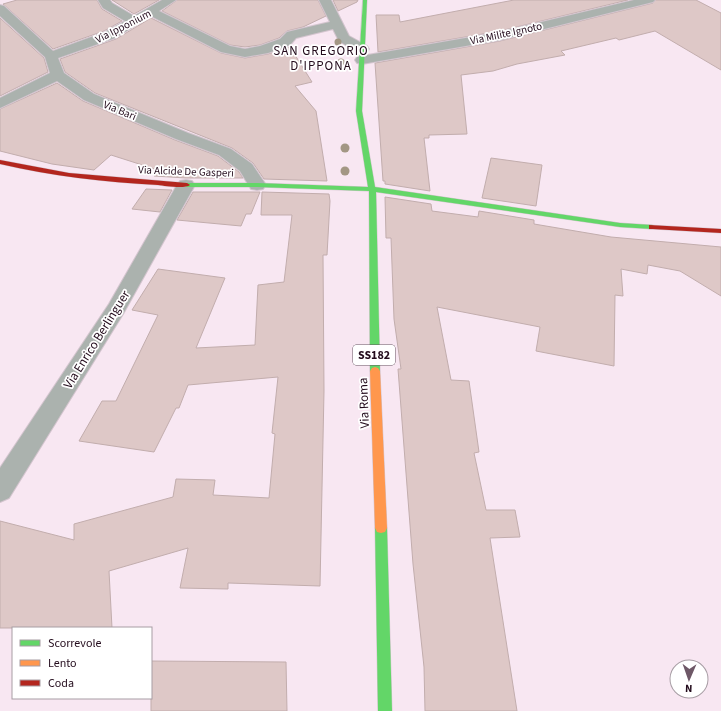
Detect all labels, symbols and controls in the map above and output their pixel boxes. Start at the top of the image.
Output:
street label: Via Ipponium [93,6,154,47]
street label: Via Milite Ignoto [469,19,544,48]
district label: SAN GREGORIO D'IPPONA [273,42,369,75]
street label: Via Bari [101,97,139,124]
street label: Via Alcide De Gasperi [138,162,234,181]
street label: Via Enrico Berlinguer [59,287,135,392]
road number: SS182 [353,345,395,365]
street label: Via Roma [354,377,374,429]
legend [12,627,152,699]
text: Scorrevole [48,635,101,652]
text: Lento [48,655,77,672]
north arrow [669,659,709,699]
text: Coda [48,675,74,692]
text: N [685,681,693,696]

